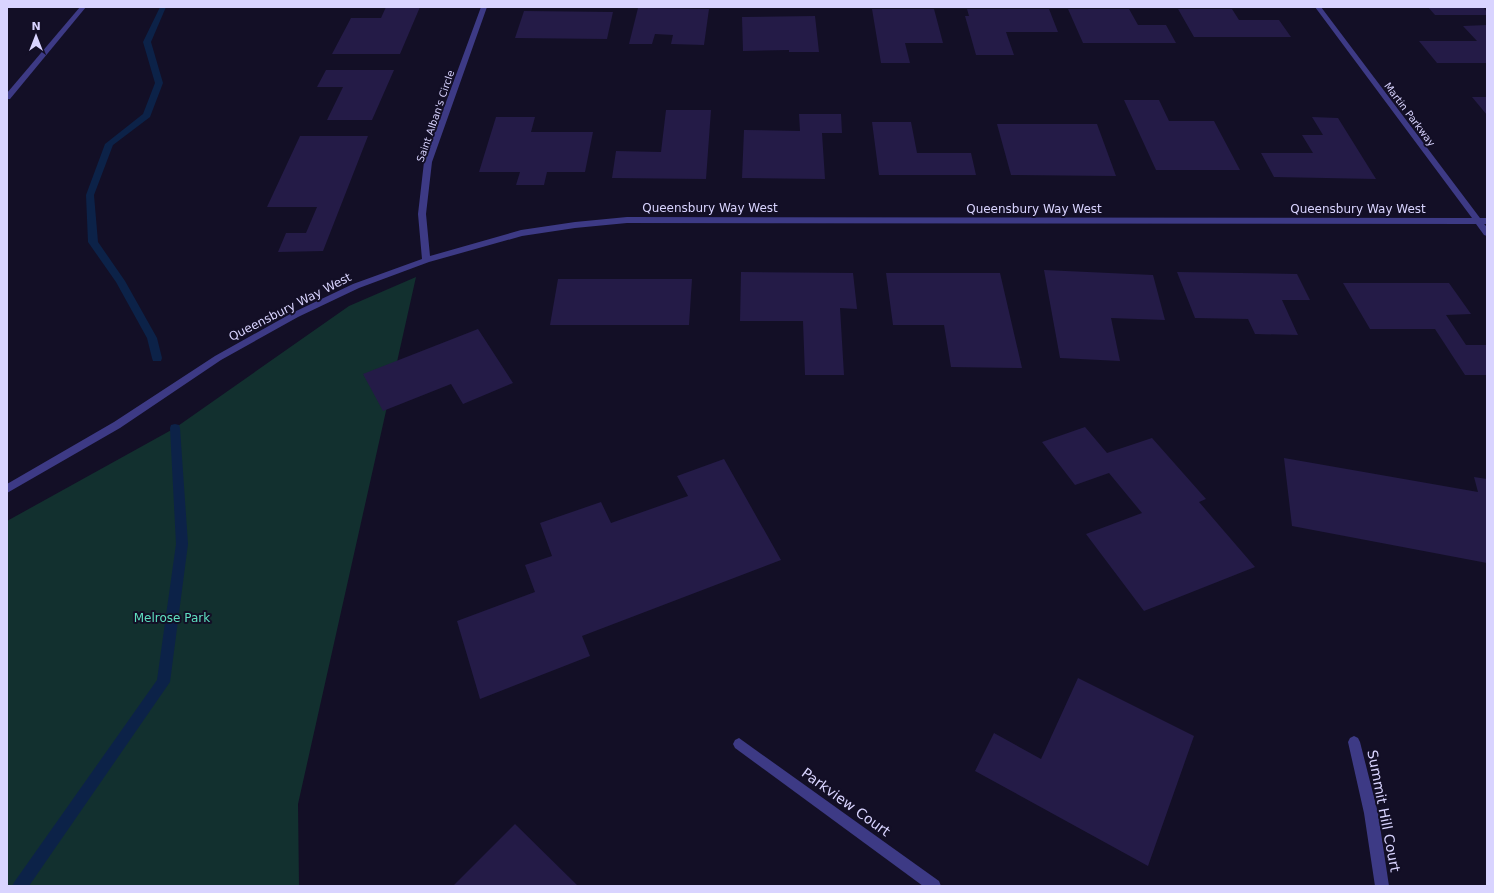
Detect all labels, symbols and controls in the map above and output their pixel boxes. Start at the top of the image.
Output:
north arrow [16,16,56,56]
text: N [31,20,41,33]
street label: Saint Alban's Circle [415,69,456,164]
street label: Martin Parkway [1382,80,1437,148]
street label: Queensbury Way West [642,201,778,215]
street label: Queensbury Way West [966,202,1102,216]
street label: Queensbury Way West [1290,202,1426,216]
street label: Queensbury Way West [226,270,354,344]
park label: Melrose Park [134,611,210,625]
street label: Summit Hill Court [1364,749,1404,874]
street label: Parkview Court [799,765,894,840]

